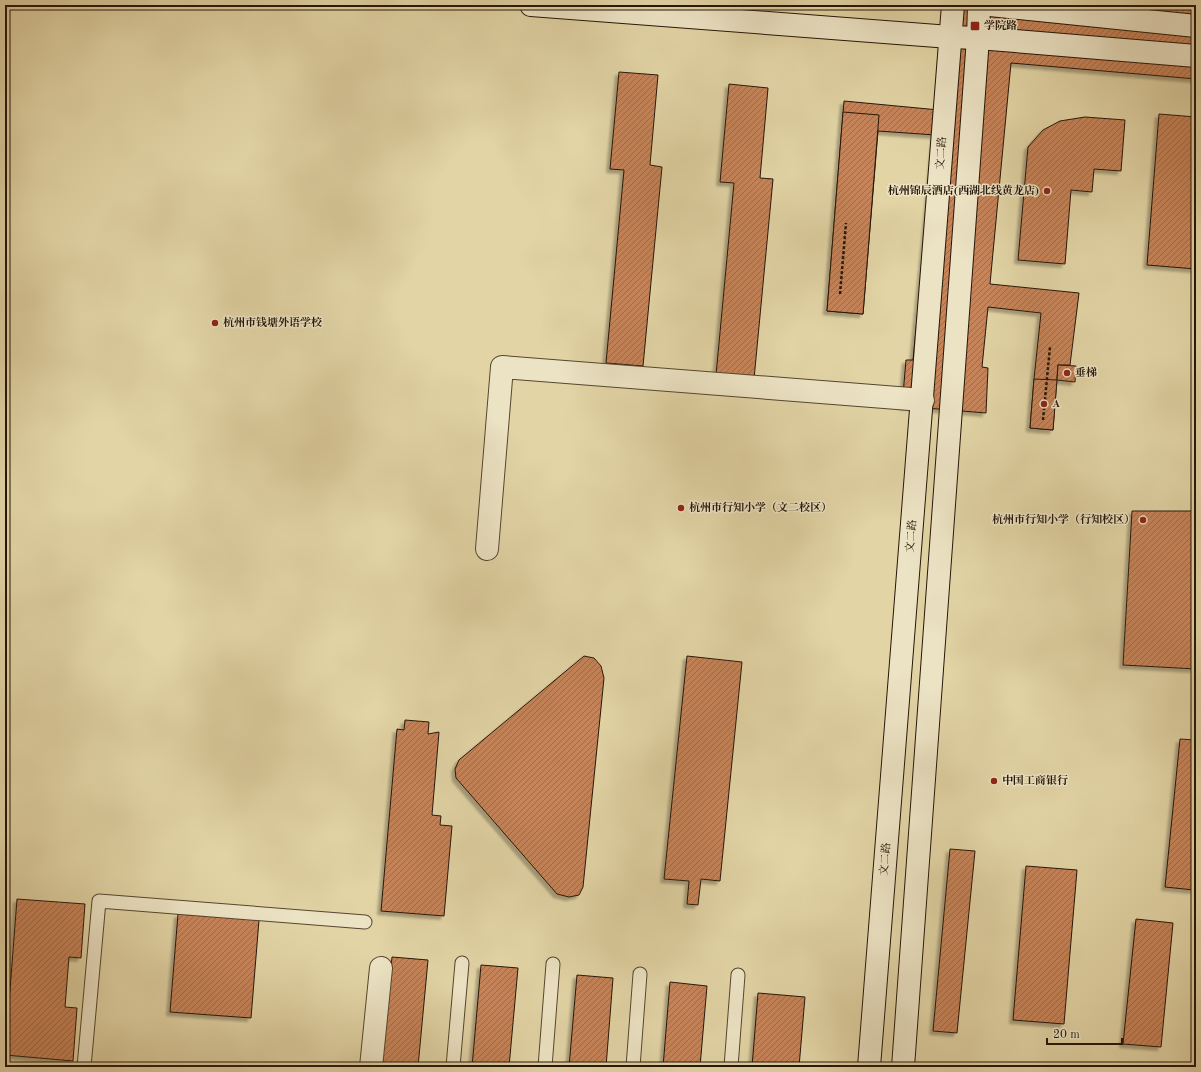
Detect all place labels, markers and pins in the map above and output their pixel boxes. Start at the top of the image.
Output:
place label: 学院路 [984,19,1017,32]
marker: 学院路 [969,20,981,32]
place label: 杭州锦辰酒店(西湖北线黄龙店) [888,184,1039,197]
marker: 杭州锦辰酒店(西湖北线黄龙店) [1042,186,1052,196]
place label: 杭州市钱塘外语学校 [223,316,322,329]
marker: 杭州市钱塘外语学校 [210,318,220,328]
place label: 垂梯 [1075,366,1097,379]
marker: 垂梯 [1062,368,1072,378]
marker: A [1039,399,1049,409]
place label: A [1052,399,1061,410]
place label: 杭州市行知小学（文二校区） [689,501,832,514]
marker: 杭州市行知小学（文二校区） [676,503,686,513]
place label: 杭州市行知小学（行知校区） [992,513,1135,526]
marker: 杭州市行知小学（行知校区） [1138,515,1148,525]
place label: 中国工商银行 [1002,774,1068,787]
marker: 中国工商银行 [989,776,999,786]

